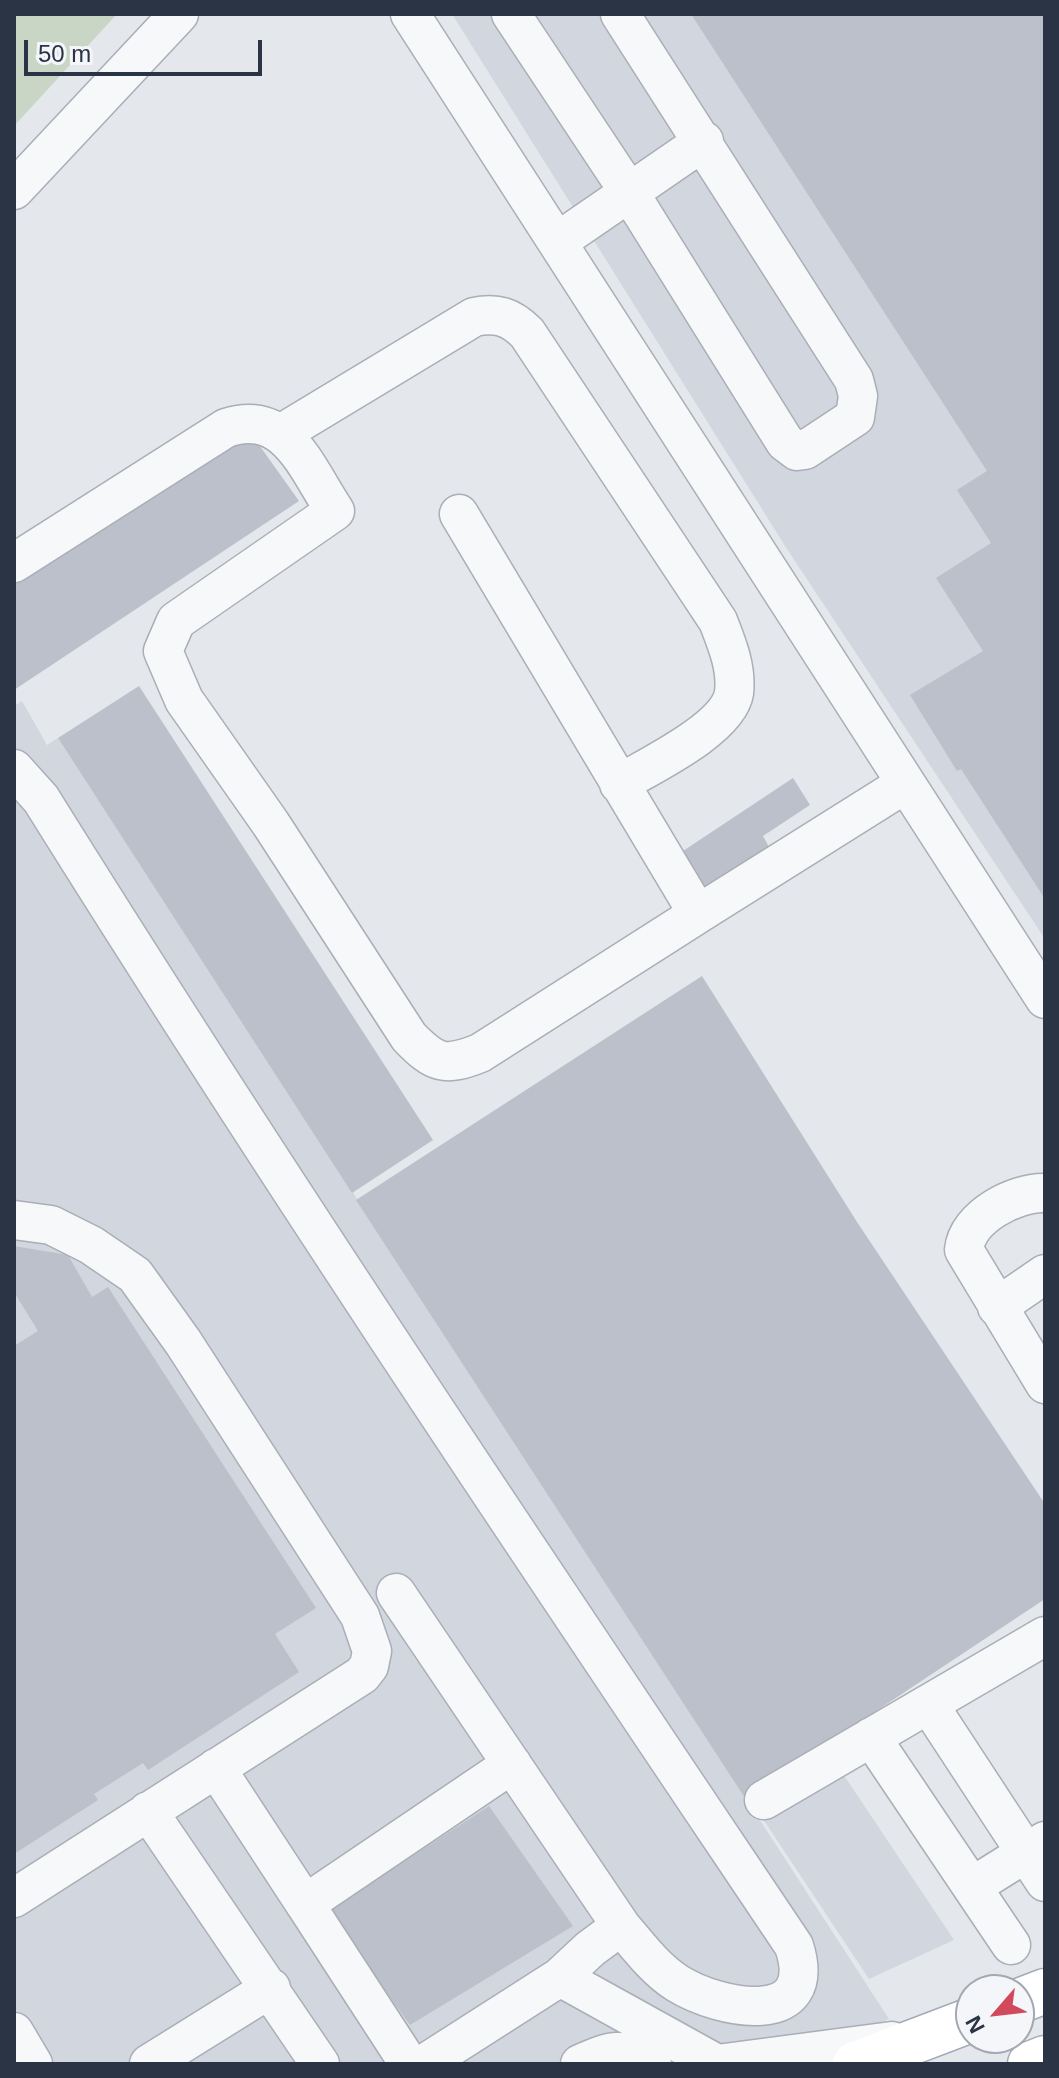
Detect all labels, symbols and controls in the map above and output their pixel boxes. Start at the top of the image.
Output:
scale bar [28,24,266,74]
text: 50 m [38,40,91,67]
north arrow [955,1974,1035,2054]
text: N [960,2012,990,2037]

